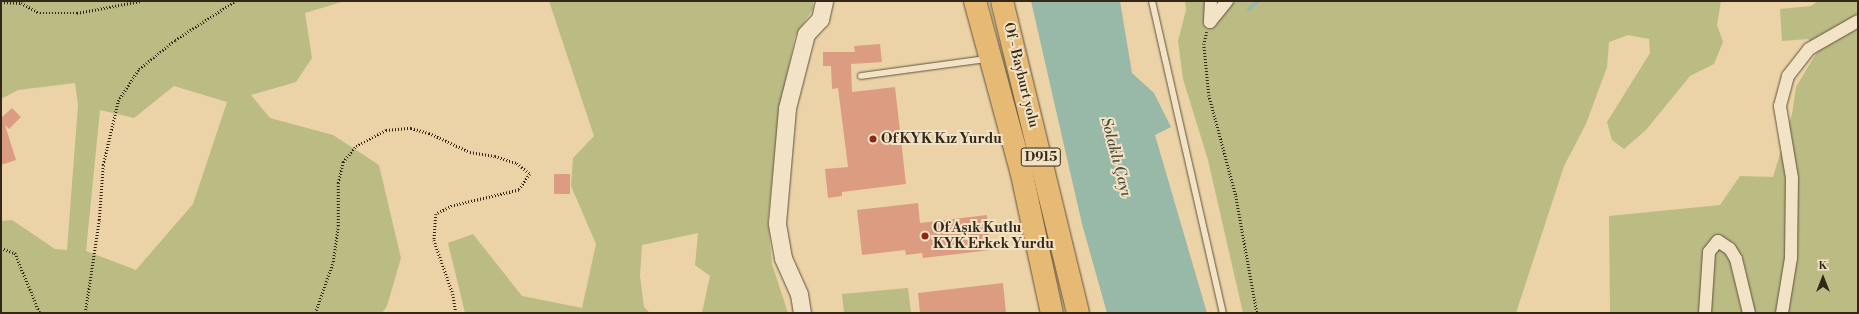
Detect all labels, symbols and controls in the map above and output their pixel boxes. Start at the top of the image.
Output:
street label: Of - Bayburt yolu [1000,21,1042,129]
water label: Solaklı Çayı [1097,115,1135,199]
place label: Of KYK Kız Yurdu [881,131,1002,147]
marker: Of KYK Kız Yurdu [868,134,878,144]
road number: D915 [1020,146,1062,168]
place label: Of Aşık Kutlu KYK Erkek Yurdu [933,220,1054,252]
marker: Of Aşık Kutlu KYK Erkek Yurdu [920,231,930,241]
north arrow [1803,258,1843,298]
text: K [1819,259,1827,273]

